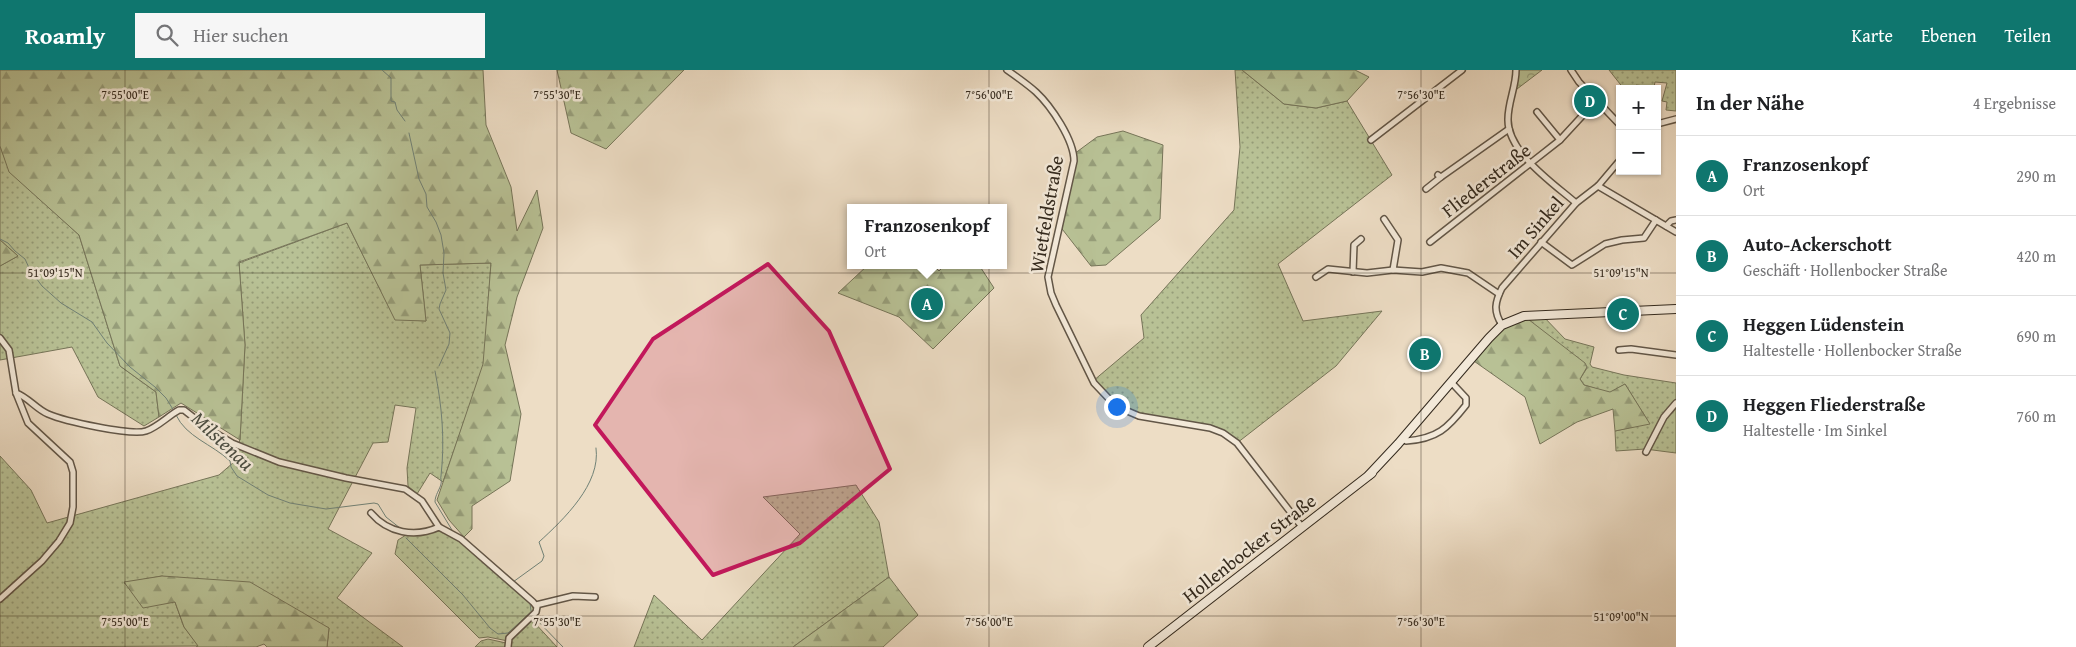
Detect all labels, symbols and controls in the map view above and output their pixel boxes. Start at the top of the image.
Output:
search box [135,13,485,58]
text: Roamly [25,18,105,53]
icon: search [153,21,181,49]
text: Hier suchen [193,21,288,49]
text: Karte [1852,22,1893,49]
text: Ebenen [1921,22,1977,49]
text: Teilen [2005,22,2051,49]
pin: D [1574,82,1606,120]
map controls [1616,85,1661,175]
button: + [1616,85,1661,130]
text: 7°55'00"E [101,86,149,103]
text: 7°55'30"E [533,86,581,103]
text: 7°56'00"E [965,86,1013,103]
text: 7°56'30"E [1397,86,1445,103]
text: In der Nähe [1696,87,1804,118]
text: 4 Ergebnisse [1973,91,2056,115]
button: − [1616,130,1661,175]
street label: Fliederstraße [1435,136,1537,224]
text: Franzosenkopf [1743,150,1868,178]
street label: Wietfeldstraße [1022,153,1070,275]
text: A [1707,164,1717,188]
text: 290 m [2016,164,2056,188]
text: Ort [1743,178,1765,202]
street label: Im Sinkel [1500,190,1570,264]
popup [847,204,1007,269]
text: Franzosenkopf [864,211,990,239]
text: Auto-Ackerschott [1743,230,1892,258]
text: Ort [864,239,886,263]
text: B [1707,244,1717,268]
text: 420 m [2016,244,2056,268]
text: Geschäft · Hollenbocker Straße [1743,258,1948,282]
text: 51°09'15"N [27,264,83,281]
text: 51°09'15"N [1593,264,1649,281]
pin: A [911,285,943,323]
pin: C [1607,295,1639,333]
text: Heggen Lüdenstein [1743,310,1904,338]
text: C [1707,324,1717,348]
text: 690 m [2016,324,2056,348]
pin: B [1409,335,1441,373]
text: Haltestelle · Hollenbocker Straße [1743,338,1962,362]
text: Heggen Fliederstraße [1743,390,1926,418]
your location [1104,394,1130,420]
water label: Milstenau [186,404,261,477]
text: D [1707,404,1717,428]
text: 760 m [2016,404,2056,428]
text: Haltestelle · Im Sinkel [1743,418,1887,442]
street label: Hollenbocker Straße [1176,487,1322,609]
text: 51°09'00"N [1593,608,1649,625]
text: 7°55'00"E [101,613,149,630]
text: 7°55'30"E [533,613,581,630]
text: 7°56'00"E [965,613,1013,630]
text: 7°56'30"E [1397,613,1445,630]

